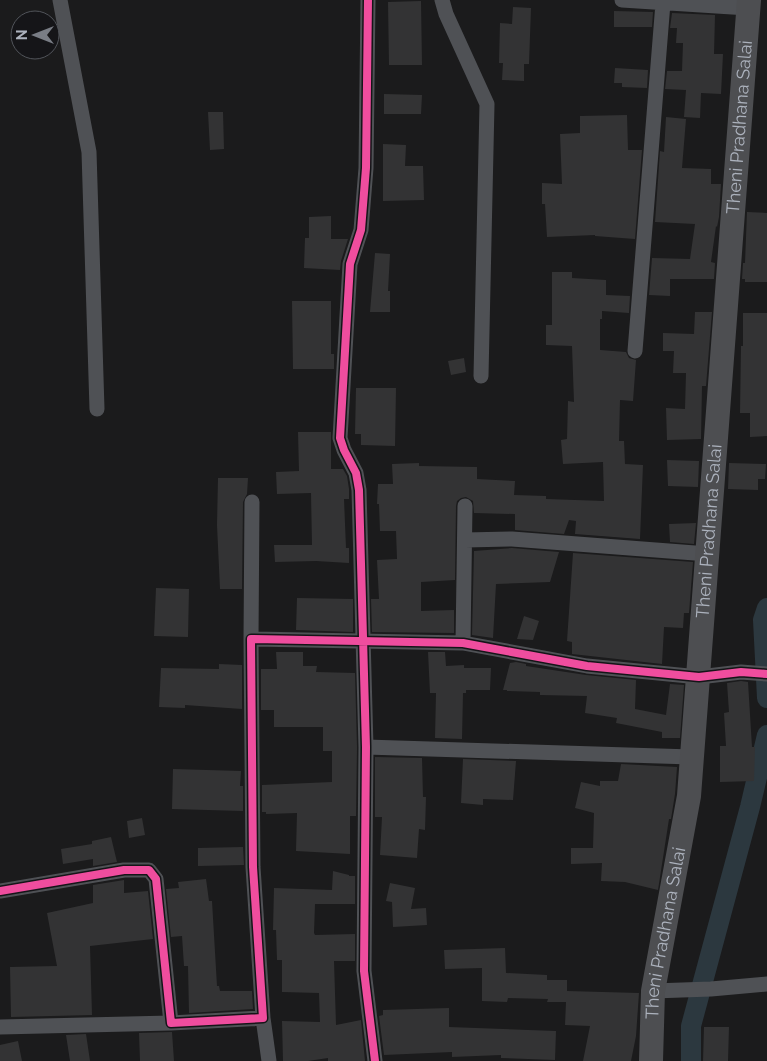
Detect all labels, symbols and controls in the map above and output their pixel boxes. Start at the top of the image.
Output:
north arrow [10,10,60,60]
text: N [14,30,30,40]
street label: Theni Pradhana Salai [722,40,756,215]
street label: Theni Pradhana Salai [691,443,725,619]
street label: Theni Pradhana Salai [641,845,689,1019]

